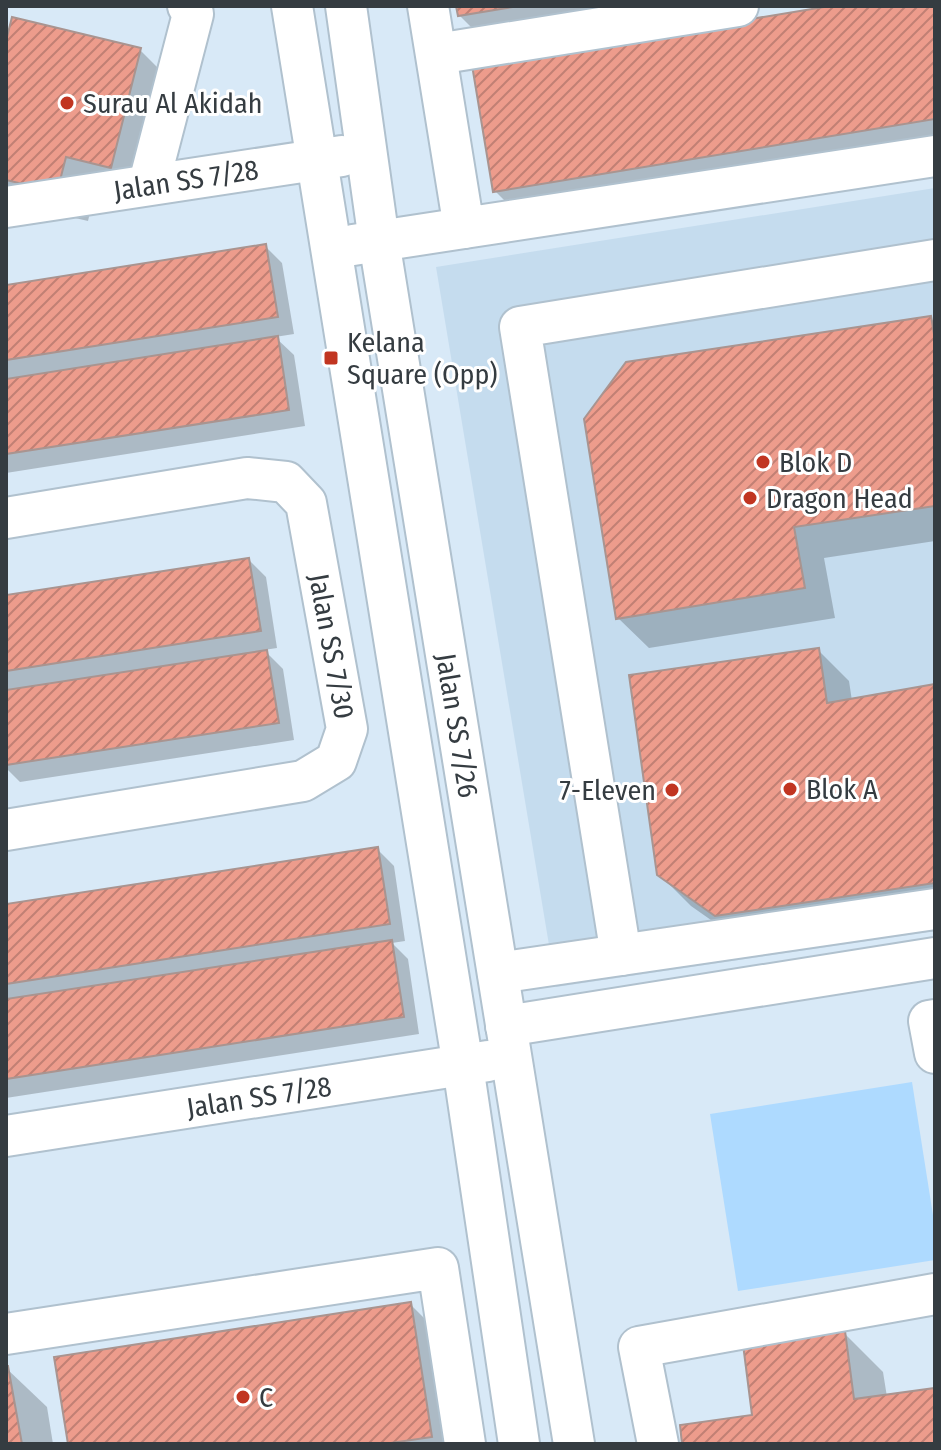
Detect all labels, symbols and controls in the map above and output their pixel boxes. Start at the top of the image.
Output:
place label: Surau Al Akidah [83,87,262,120]
marker: Surau Al Akidah [58,94,76,112]
street label: Jalan SS 7/28 [111,152,261,207]
place label: Kelana Square (Opp) [347,326,498,391]
marker: Kelana Square (Opp) [322,349,340,367]
place label: Blok D [779,446,852,479]
marker: Blok D [754,453,772,471]
place label: Dragon Head [766,482,913,515]
marker: Dragon Head [741,489,759,507]
street label: Jalan SS 7/30 [303,571,361,722]
street label: Jalan SS 7/26 [430,651,485,800]
place label: Blok A [806,773,878,806]
place label: 7-Eleven [559,774,656,807]
marker: Blok A [781,780,799,798]
marker: 7-Eleven [663,781,681,799]
street label: Jalan SS 7/28 [184,1069,334,1124]
place label: C [259,1381,273,1414]
marker: C [234,1388,252,1406]

